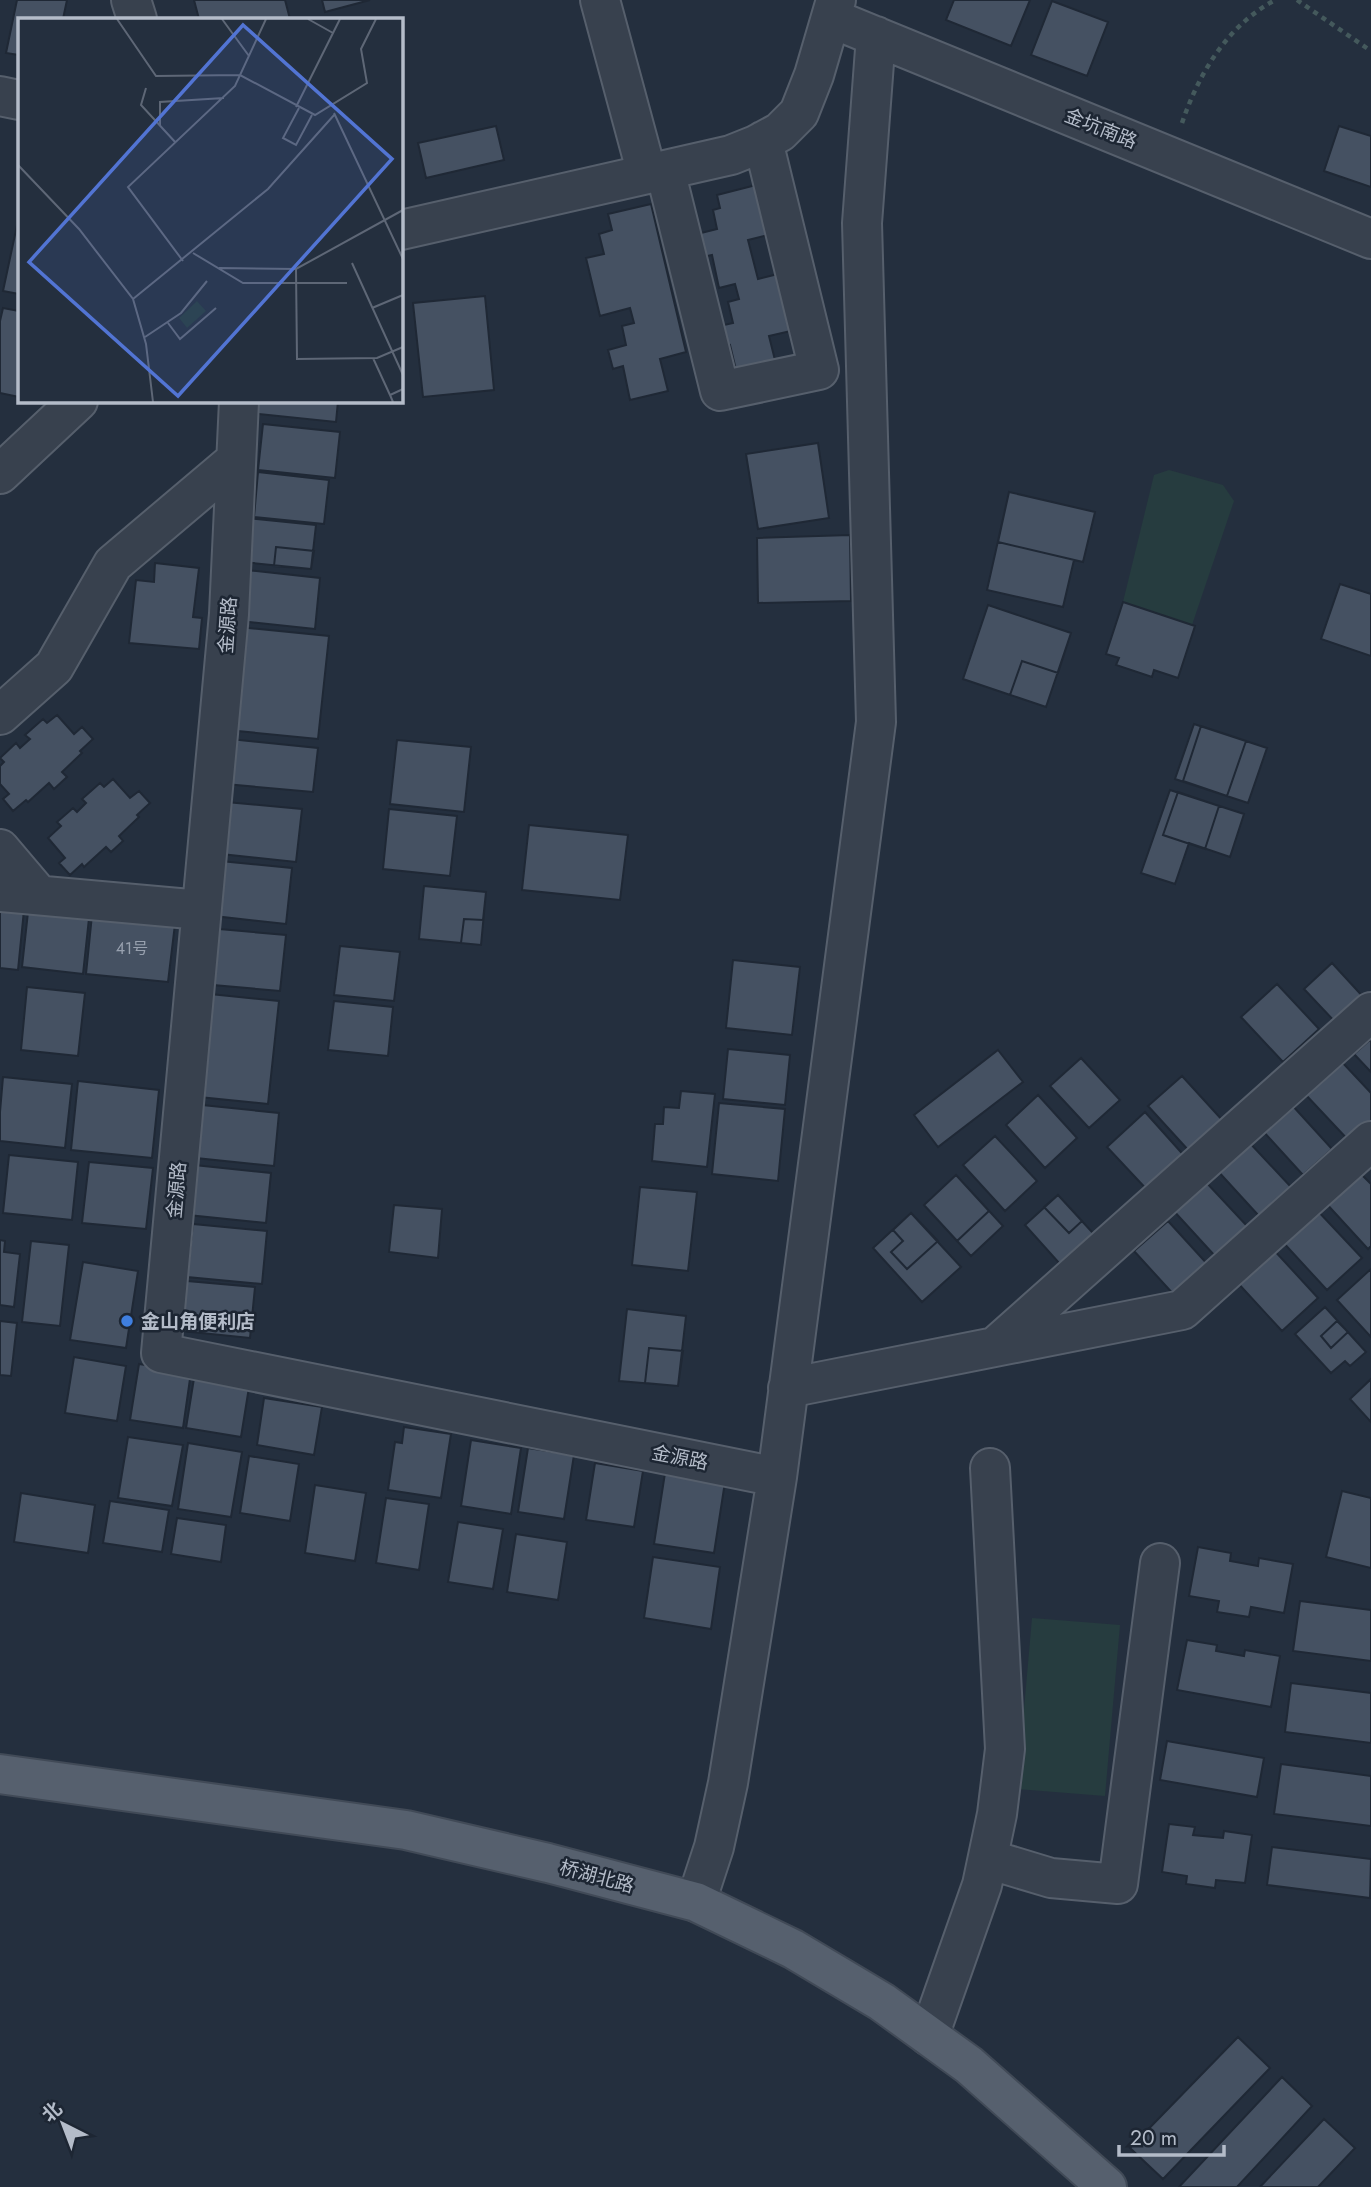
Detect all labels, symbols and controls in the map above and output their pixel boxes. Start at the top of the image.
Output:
inset map [18,18,402,402]
street label: 金坑南路 [1061,102,1141,155]
street label: 金源路 [212,596,243,654]
house number: 41号 [116,937,148,960]
street label: 金源路 [161,1160,192,1220]
place label: 金山角便利店 [141,1308,255,1335]
marker: 金山角便利店 [119,1313,135,1329]
street label: 金源路 [649,1439,710,1476]
street label: 桥湖北路 [557,1854,637,1899]
north arrow [28,2089,98,2159]
text: 北 [36,2095,68,2128]
scale bar [1119,2114,1224,2158]
text: 20 m [1130,2123,1177,2153]

